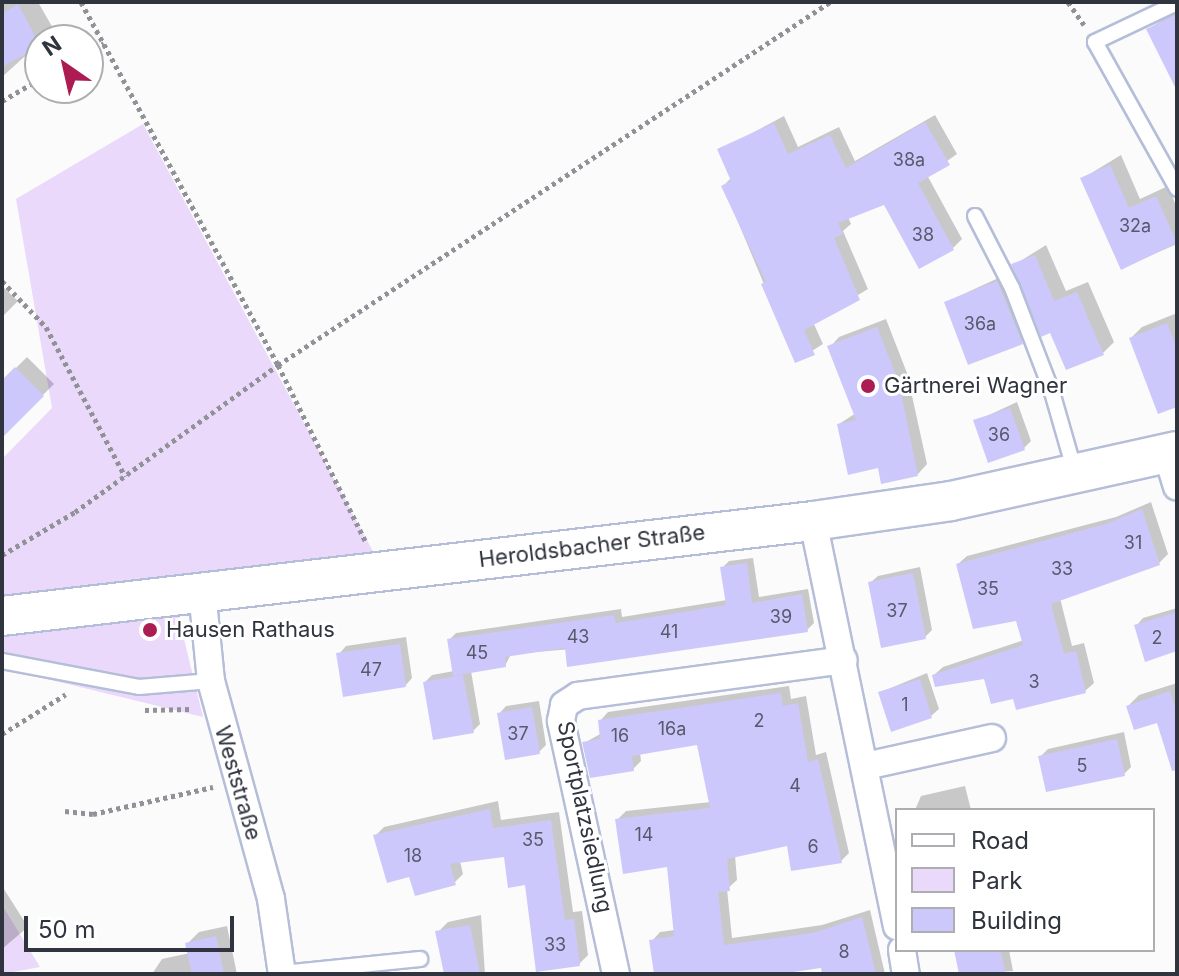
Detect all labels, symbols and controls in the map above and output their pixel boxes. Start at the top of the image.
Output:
north arrow [24,24,104,104]
text: N [37,30,66,61]
house number: 38a [893,149,925,171]
house number: 32a [1119,215,1151,237]
house number: 38 [912,224,934,246]
house number: 36a [964,313,996,335]
place label: Gärtnerei Wagner [884,373,1067,399]
marker: Gärtnerei Wagner [859,377,877,395]
house number: 36 [988,424,1010,446]
street label: Heroldsbacher Straße [477,519,707,573]
house number: 31 [1124,532,1142,554]
house number: 33 [1051,558,1073,580]
house number: 35 [977,578,999,600]
house number: 37 [886,600,908,622]
house number: 39 [770,606,792,628]
place label: Hausen Rathaus [166,617,335,643]
marker: Hausen Rathaus [141,621,159,639]
house number: 41 [660,621,678,643]
house number: 43 [567,626,589,648]
house number: 2 [1152,627,1162,649]
house number: 45 [466,642,488,664]
house number: 47 [360,659,382,681]
house number: 3 [1028,671,1040,693]
house number: 1 [901,694,909,716]
house number: 2 [754,710,764,732]
house number: 16a [658,718,686,740]
street label: Sportplatzsiedlung [552,719,618,915]
street label: Weststraße [209,723,267,843]
house number: 37 [507,723,529,745]
house number: 16 [611,725,629,747]
house number: 5 [1077,755,1087,777]
house number: 4 [789,775,801,797]
legend [895,808,1155,952]
house number: 14 [635,824,653,846]
text: Road [971,826,1029,855]
house number: 35 [522,829,544,851]
house number: 6 [807,836,819,858]
house number: 18 [404,845,422,867]
text: Park [971,866,1022,895]
scale bar [28,900,238,950]
text: Building [971,906,1062,935]
text: 50 m [38,915,96,944]
house number: 33 [544,934,566,956]
house number: 8 [838,941,850,963]

